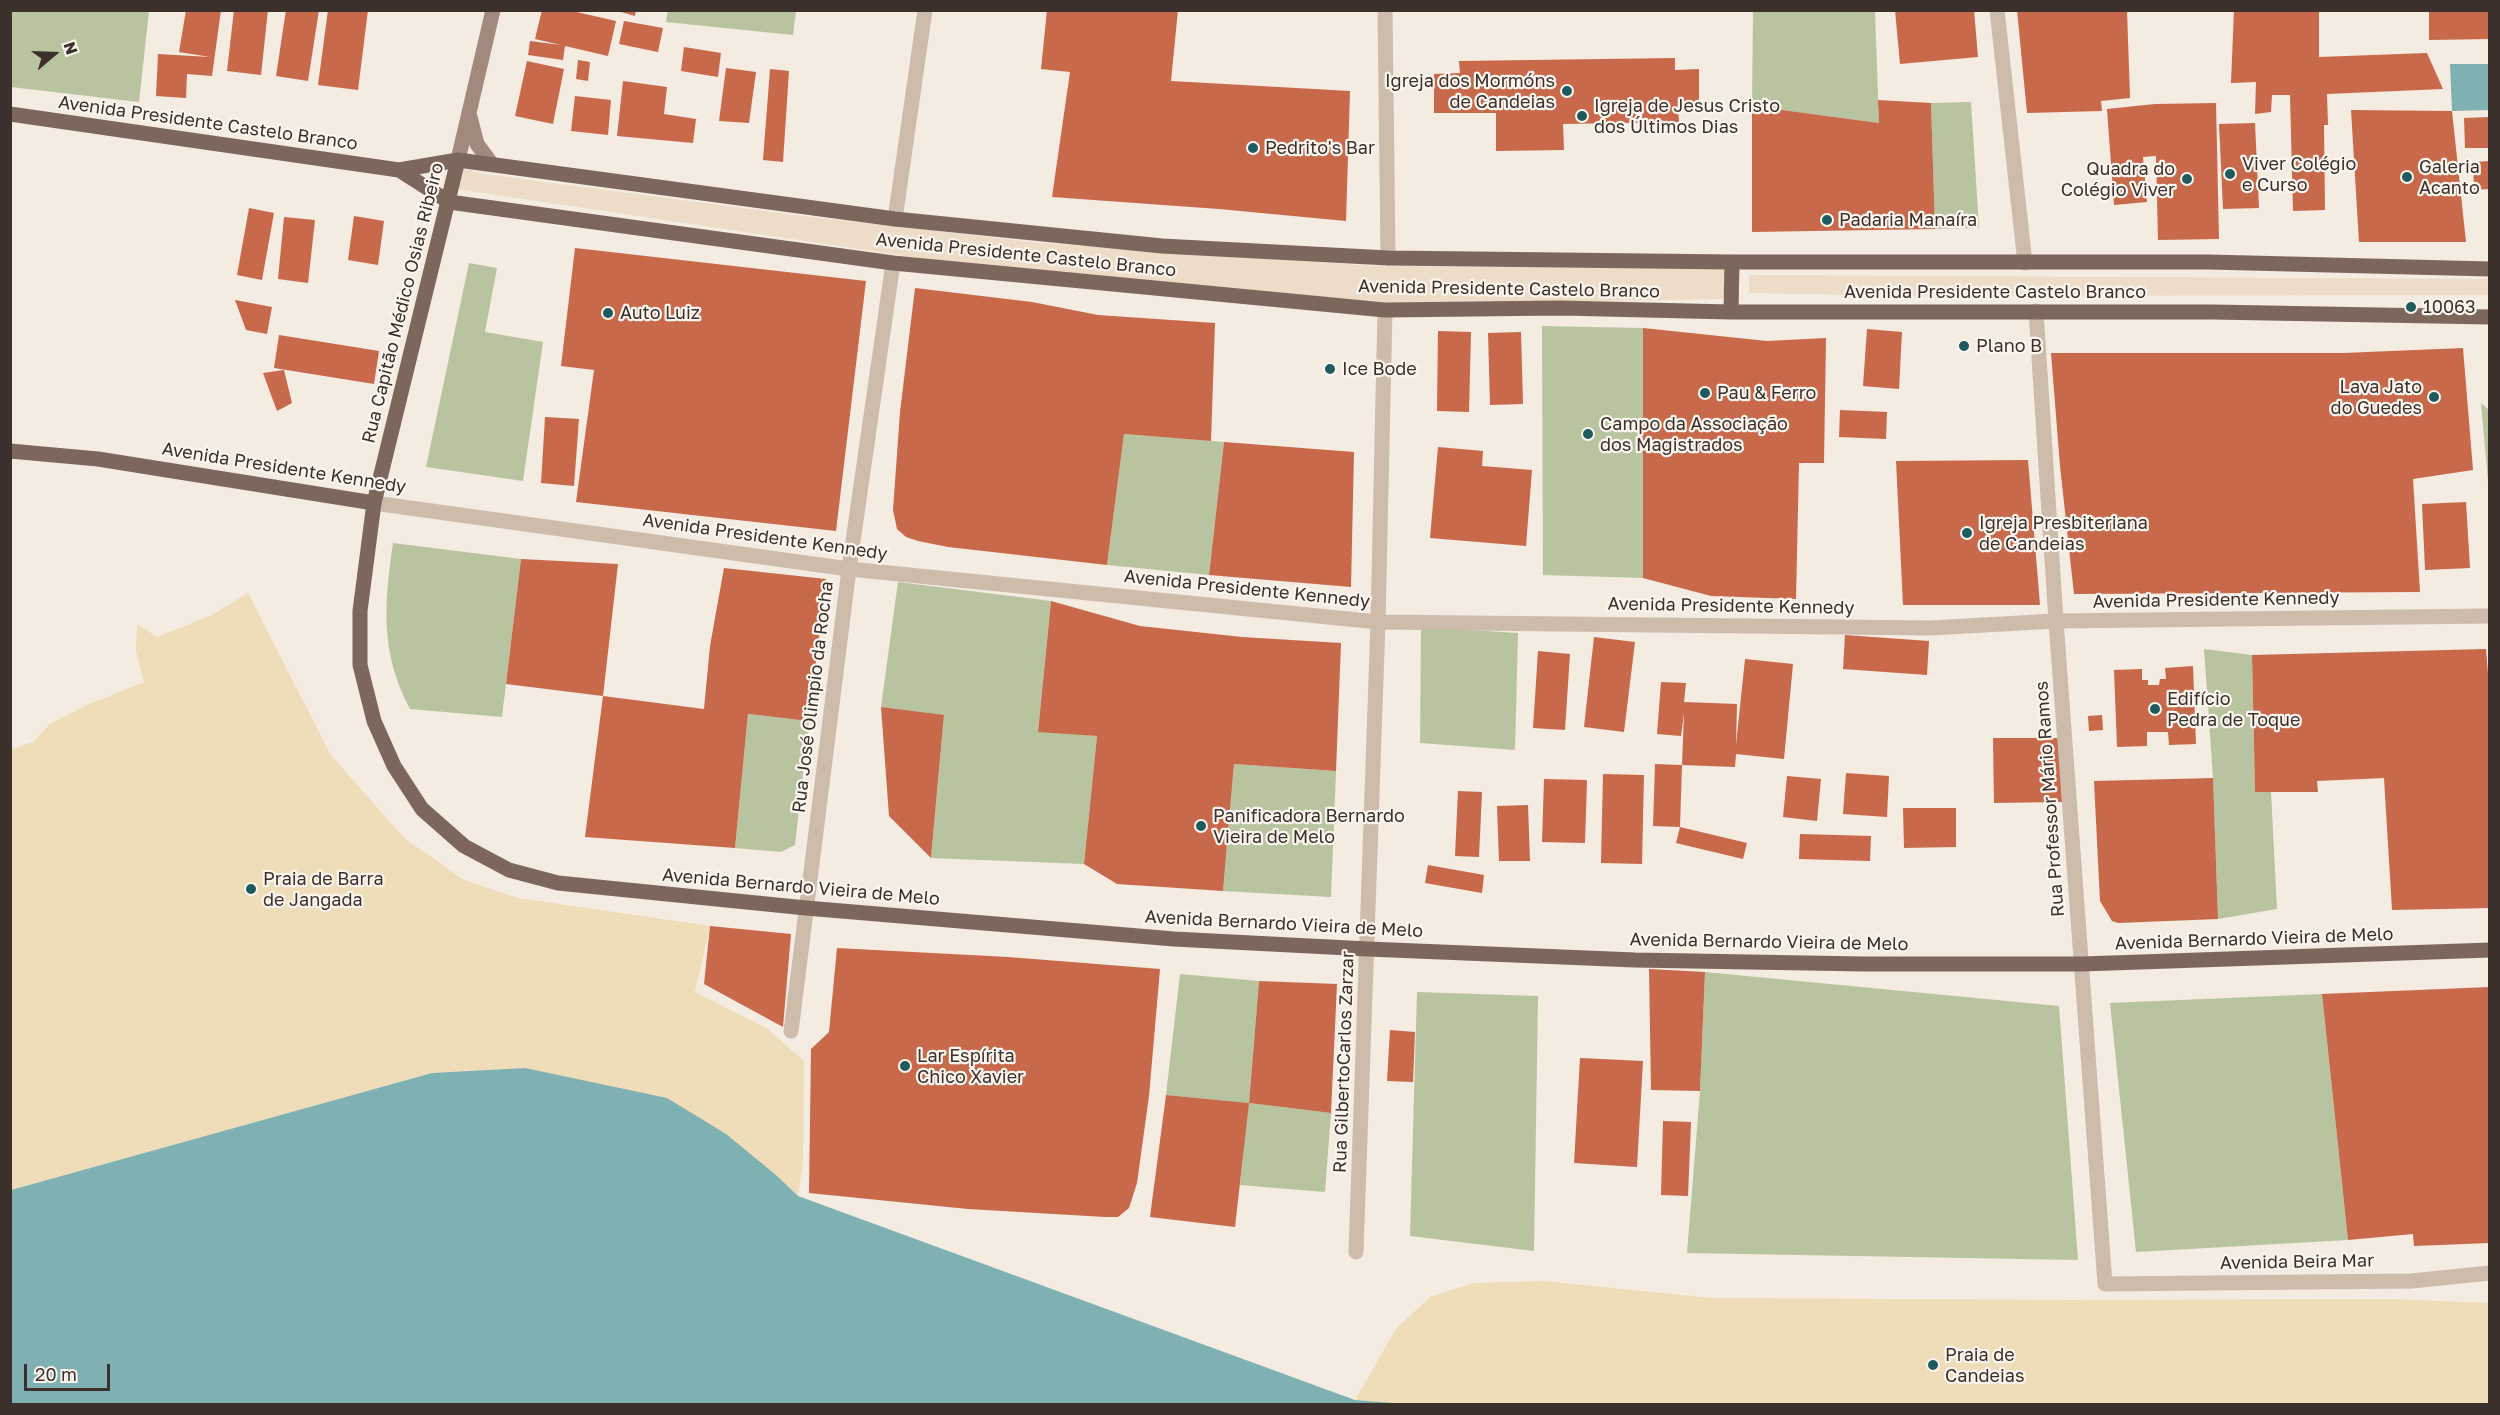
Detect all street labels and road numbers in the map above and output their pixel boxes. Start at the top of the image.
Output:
street label: Avenida Presidente Castelo Branco [57,91,359,155]
street label: Rua Capitão Médico Osias Ribeiro [358,161,448,445]
street label: Avenida Presidente Castelo Branco [875,228,1177,282]
street label: Avenida Presidente Castelo Branco [1358,276,1660,302]
street label: Avenida Presidente Castelo Branco [1844,281,2146,303]
street label: Avenida Presidente Kennedy [160,438,408,498]
street label: Avenida Presidente Kennedy [641,509,889,565]
street label: Avenida Presidente Kennedy [1123,565,1371,613]
street label: Rua José Olimpio da Rocha [788,580,838,814]
street label: Avenida Presidente Kennedy [2092,587,2340,613]
street label: Avenida Presidente Kennedy [1607,593,1855,619]
street label: Rua Professor Mário Ramos [2031,680,2069,918]
street label: Avenida Bernardo Vieira de Melo [661,864,941,910]
street label: Avenida Bernardo Vieira de Melo [1144,906,1424,942]
street label: Avenida Bernardo Vieira de Melo [2114,923,2394,955]
street label: Avenida Bernardo Vieira de Melo [1629,929,1909,955]
street label: Rua GilbertoCarlos Zarzar [1329,951,1359,1173]
street label: Avenida Beira Mar [2220,1250,2374,1274]

